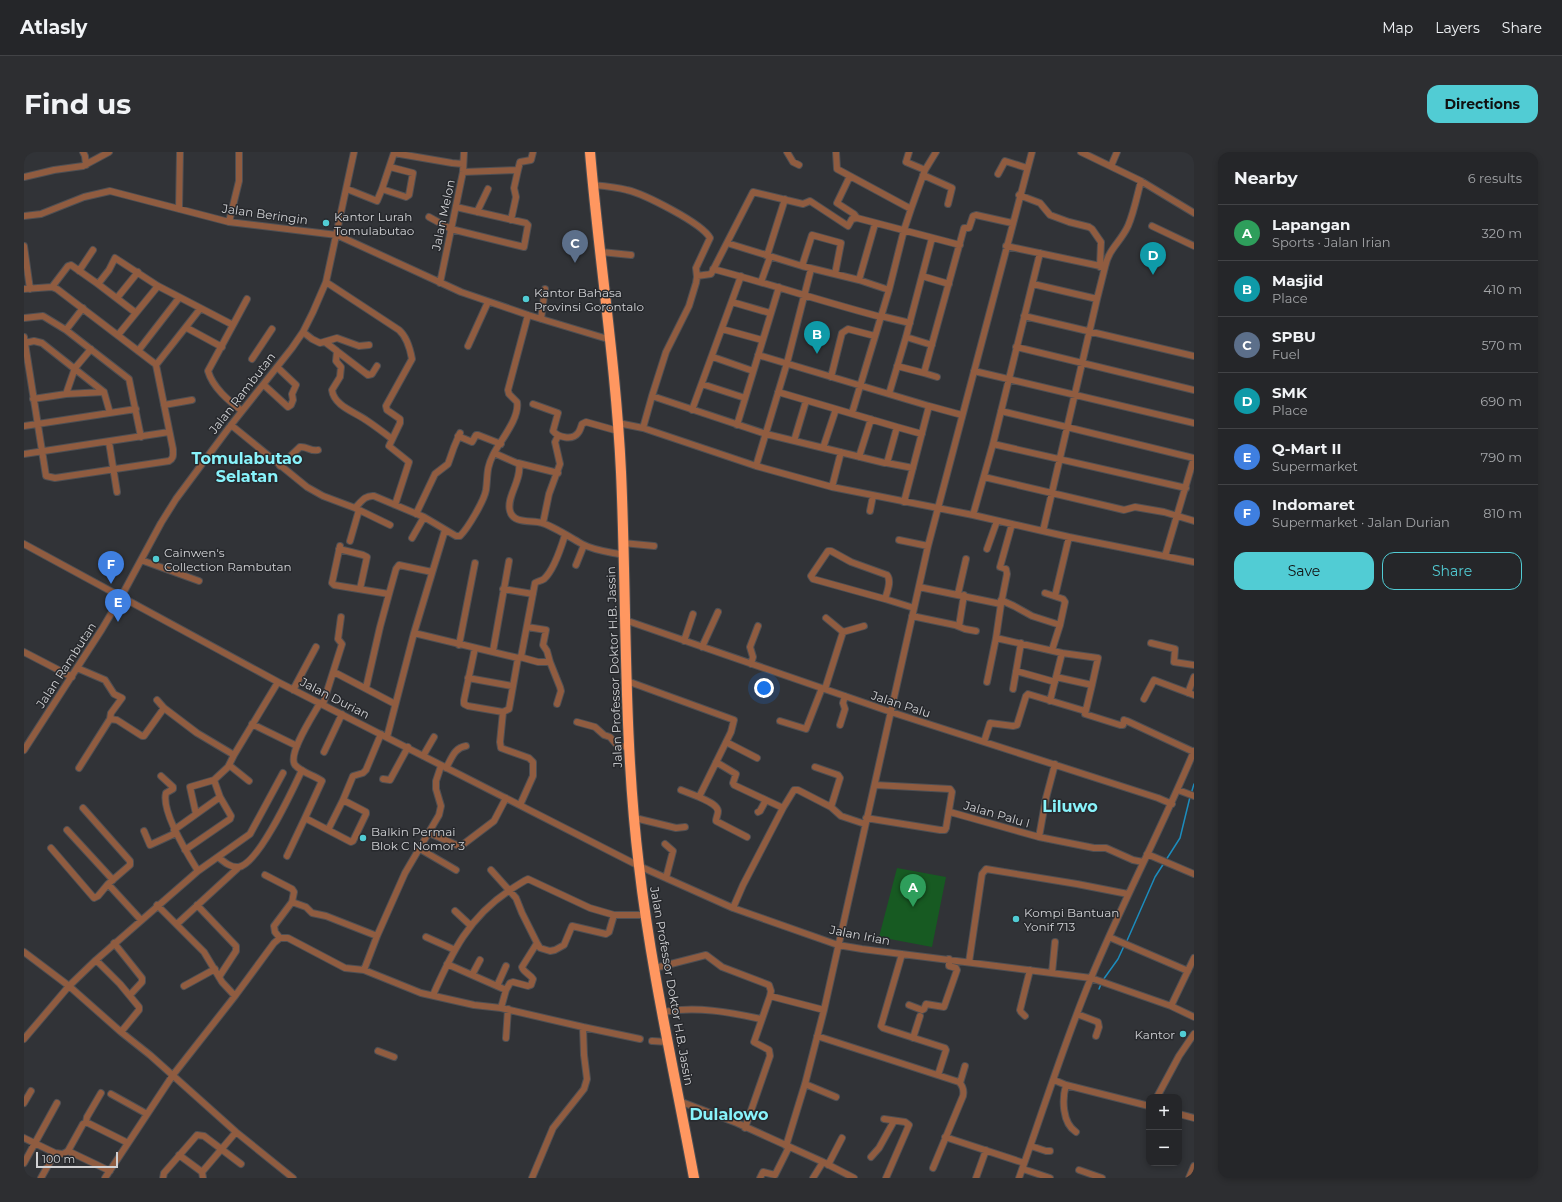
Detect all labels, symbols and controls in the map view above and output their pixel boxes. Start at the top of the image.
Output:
text: Atlasly [20,16,87,39]
text: Map [1382,19,1413,37]
text: Layers [1435,19,1480,37]
text: Share [1502,19,1542,37]
button: Directions [1427,85,1538,123]
text: Find us [24,87,131,121]
text: Nearby [1234,168,1298,188]
text: 6 results [1468,170,1522,186]
street label: Jalan Melon [428,178,458,253]
street label: Jalan Beringin [220,200,309,227]
place label: Kantor Lurah Tomulabutao [334,209,414,238]
text: Lapangan [1272,215,1350,234]
marker: Kantor Lurah Tomulabutao [321,218,331,228]
text: A [1242,225,1252,241]
text: 320 m [1482,225,1522,241]
pin: C [562,230,588,263]
text: Sports · Jalan Irian [1272,234,1391,250]
pin: D [1140,242,1166,275]
text: Masjid [1272,271,1323,290]
text: B [1242,281,1252,297]
text: 410 m [1483,281,1522,297]
place label: Kantor Bahasa Provinsi Gorontalo [534,285,644,314]
text: Place [1272,290,1308,306]
marker: Kantor Bahasa Provinsi Gorontalo [521,294,531,304]
pin: B [804,321,830,354]
text: SPBU [1272,327,1316,346]
text: C [1242,337,1252,353]
text: 570 m [1482,337,1522,353]
text: Fuel [1272,346,1300,362]
street label: Jalan Rambutan [205,349,278,437]
text: SMK [1272,383,1307,402]
text: D [1242,393,1252,409]
text: 690 m [1480,393,1522,409]
text: Place [1272,402,1308,418]
text: Q-Mart II [1272,439,1341,458]
district label: Tomulabutao Selatan [191,449,303,486]
text: E [1243,449,1251,465]
text: 790 m [1481,449,1522,465]
text: Supermarket [1272,458,1358,474]
text: Indomaret [1272,495,1355,514]
text: F [1243,505,1251,521]
text: 810 m [1483,505,1522,521]
text: Supermarket · Jalan Durian [1272,514,1450,530]
place label: Cainwen's Collection Rambutan [164,545,292,574]
pin: F [98,551,124,584]
button: Save [1234,552,1374,590]
button: Share [1382,552,1522,590]
marker: Cainwen's Collection Rambutan [151,554,161,564]
street label: Jalan Professor Doktor H.B. Jassin [603,566,625,769]
pin: E [105,589,131,622]
street label: Jalan Rambutan [32,619,99,711]
street label: Jalan Durian [297,674,372,722]
your location [754,678,774,698]
street label: Jalan Palu [869,687,933,721]
street label: Jalan Palu I [961,797,1032,831]
district label: Liluwo [1042,797,1098,816]
place label: Balkin Permai Blok C Nomor 3 [371,824,465,853]
marker: Balkin Permai Blok C Nomor 3 [358,833,368,843]
pin: A [900,874,926,907]
street label: Jalan Professor Doktor H.B. Jassin [647,884,697,1087]
place label: Kompi Bantuan Yonif 713 [1024,905,1119,934]
marker: Kompi Bantuan Yonif 713 [1011,914,1021,924]
street label: Jalan Irian [827,922,892,948]
place label: Kantor [1134,1027,1175,1042]
marker: Kantor [1178,1029,1188,1039]
map controls [1146,1094,1182,1166]
button: + [1146,1094,1182,1130]
district label: Dulalowo [689,1105,769,1124]
button: − [1146,1130,1182,1166]
scale bar [36,1150,118,1169]
text: 100 m [42,1152,75,1166]

